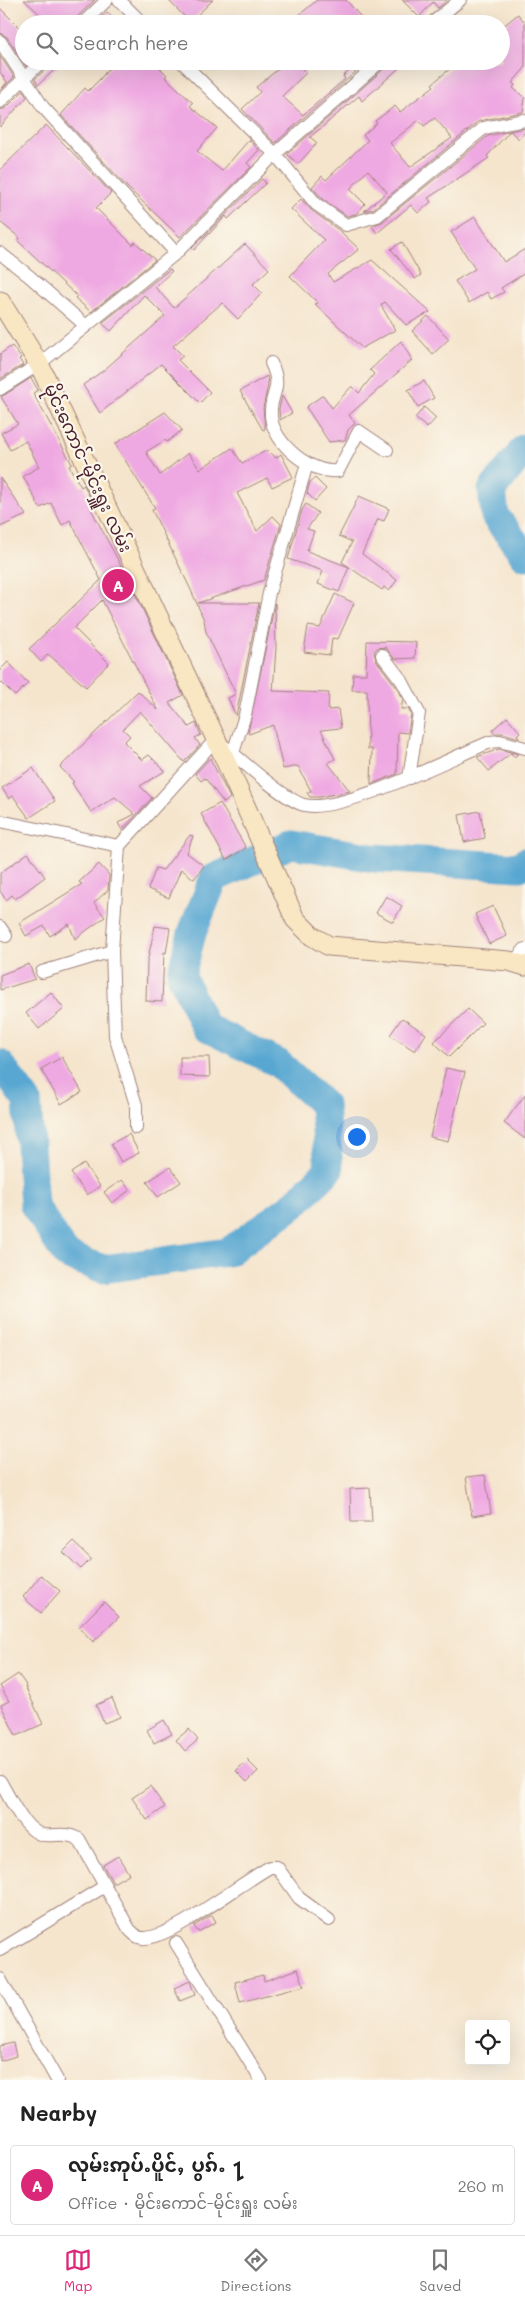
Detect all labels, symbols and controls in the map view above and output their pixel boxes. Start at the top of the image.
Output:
search box [15,15,510,70]
icon: search [33,29,61,57]
text: Search here [73,30,189,55]
street label: မိုင်းကောင်-မိုင်းရှူး လမ်း [36,379,139,557]
pin: A [102,566,134,604]
your location [344,1124,370,1150]
map controls [465,2020,510,2065]
button: locate [465,2020,510,2065]
text: Nearby [20,2099,97,2126]
text: လုမ်းဢုပ်ႉပိူင်ႇ ပွၵ်ႉ ႑ [68,2152,245,2177]
text: A [31,2175,43,2196]
text: 260 m [458,2175,504,2196]
text: Office · မိုင်းကောင်-မိုင်းရှူး လမ်း [68,2192,297,2213]
tab: Map [64,2246,92,2295]
tab: Directions [220,2246,292,2295]
tab: Saved [419,2246,461,2295]

